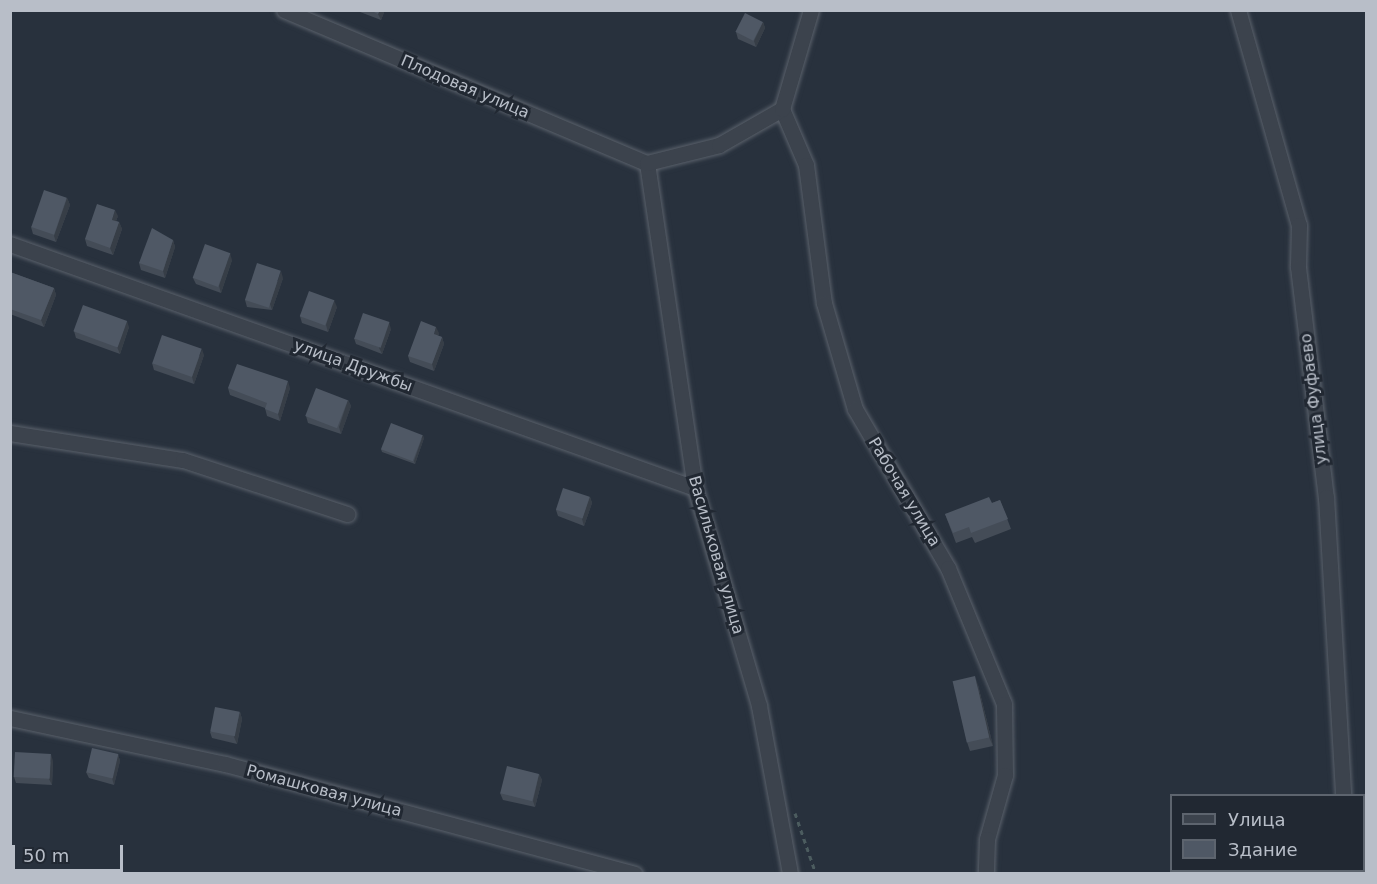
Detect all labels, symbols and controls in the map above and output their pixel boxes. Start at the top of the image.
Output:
street label: Плодовая улица [398,51,532,123]
street label: улица Фуфаево [1296,332,1332,466]
street label: улица Дружбы [291,336,415,396]
street label: Рабочая улица [864,434,944,550]
street label: Васильковая улица [684,474,748,636]
street label: Ромашковая улица [244,761,404,821]
legend [1170,794,1365,872]
text: Улица [1228,809,1285,830]
scale bar [15,833,126,871]
text: Здание [1228,839,1298,860]
text: 50 m [23,845,69,866]

